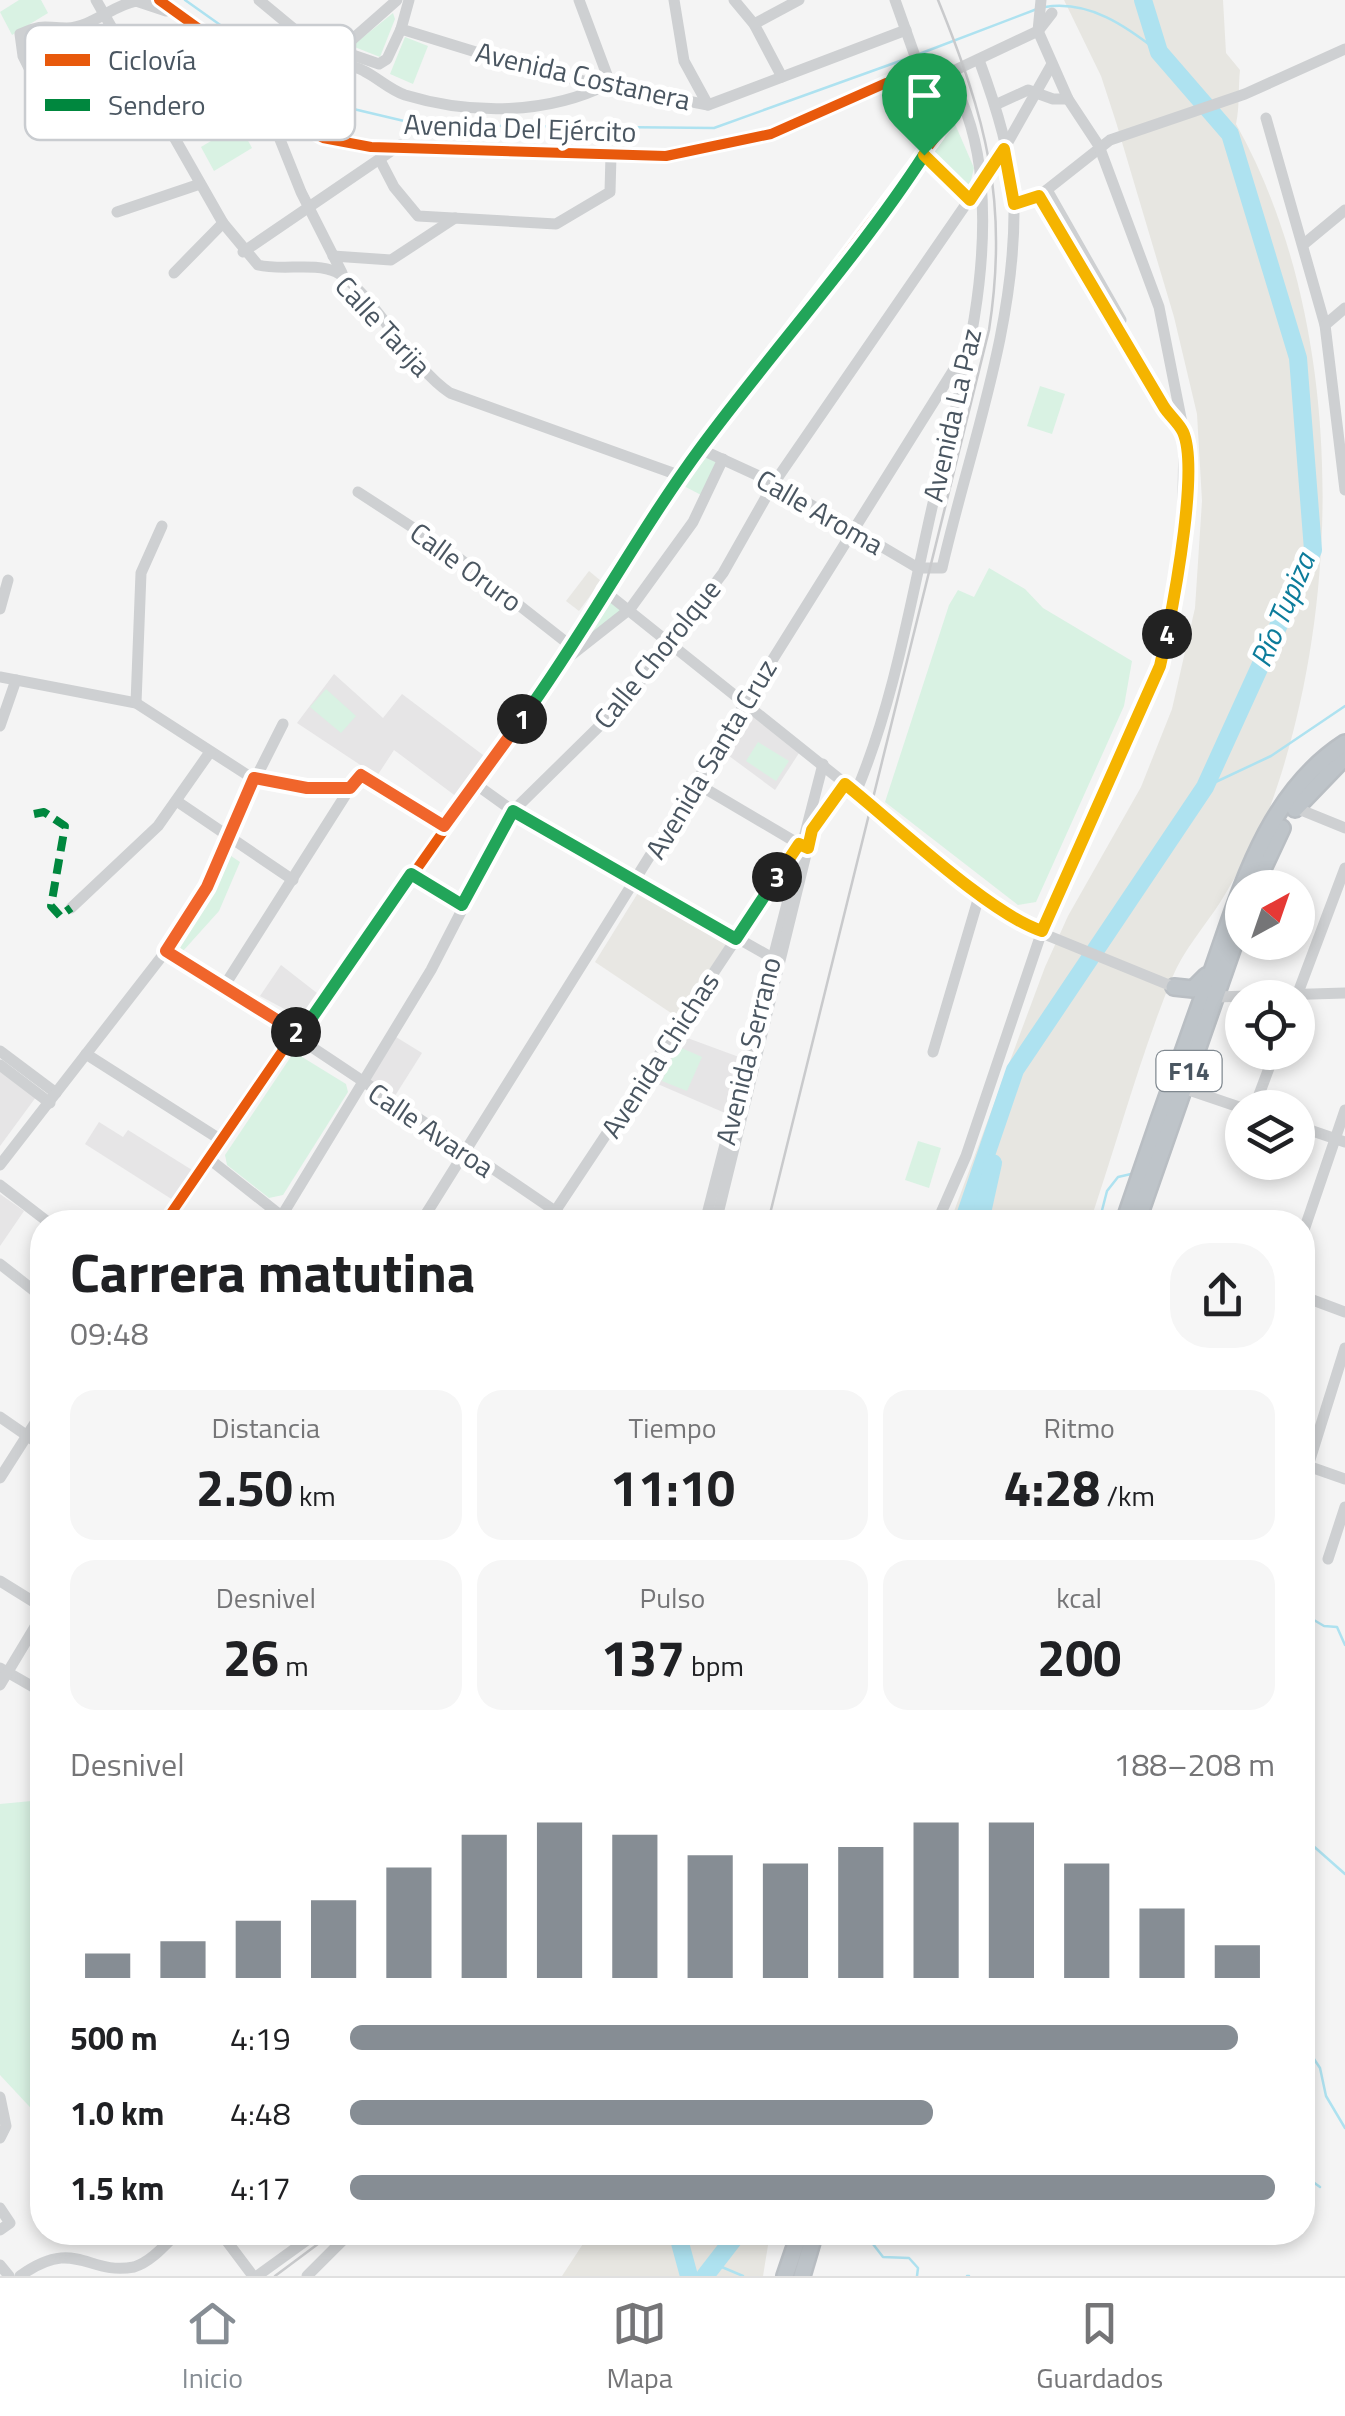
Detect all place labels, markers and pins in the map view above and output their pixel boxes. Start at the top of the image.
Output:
pin [882,53,967,156]
pin: 4 [1142,609,1192,659]
pin: 1 [497,694,547,744]
pin: 3 [752,852,802,902]
pin: 2 [271,1007,321,1057]

